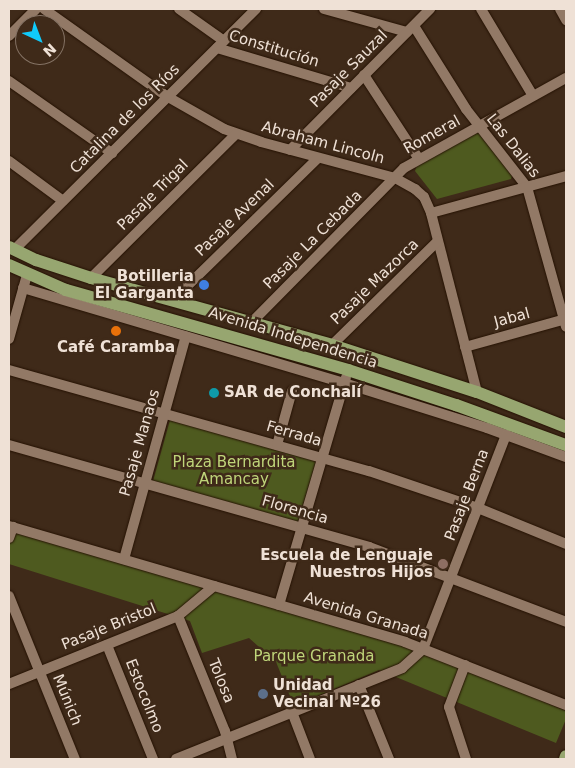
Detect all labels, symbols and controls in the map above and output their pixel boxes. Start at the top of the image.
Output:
north arrow [15,15,65,65]
street label: Constitución [227,27,321,71]
street label: Pasaje Sauzal [307,27,391,111]
text: N [40,40,59,60]
street label: Catalina de los Ríos [66,60,184,178]
street label: Las Dalias [482,110,544,182]
street label: Romeral [400,112,464,158]
street label: Abraham Lincoln [260,118,386,168]
street label: Pasaje Trigal [114,156,192,234]
street label: Pasaje Avenal [192,176,278,260]
street label: Pasaje La Cebada [260,187,366,293]
street label: Pasaje Mazorca [327,236,423,328]
place label: Botilleria El Garganta [95,267,194,302]
marker: Botilleria El Garganta [198,279,210,291]
street label: Avenida Independencia [206,304,380,372]
street label: Jabal [492,305,532,331]
marker: Café Caramba [110,325,122,337]
place label: Café Caramba [57,339,175,357]
place label: SAR de Conchalí [224,384,361,402]
street label: Pasaje Manaos [116,387,164,499]
marker: SAR de Conchalí [208,387,220,399]
street label: Ferrada [264,417,324,451]
street label: Pasaje Berna [441,447,493,543]
park label: Plaza Bernardita Amancay [172,453,296,488]
street label: Florencia [260,492,330,528]
place label: Escuela de Lenguaje Nuestros Hijos [260,546,433,581]
marker: Escuela de Lenguaje Nuestros Hijos [437,558,449,570]
street label: Avenida Granada [302,589,430,643]
street label: Pasaje Bristol [59,600,159,654]
park label: Parque Granada [254,648,374,666]
street label: Tolosa [204,656,238,706]
street label: Estocolmo [121,657,167,735]
street label: Múnich [49,672,85,728]
place label: Unidad Vecinal Nº26 [273,676,381,711]
marker: Unidad Vecinal Nº26 [257,688,269,700]

